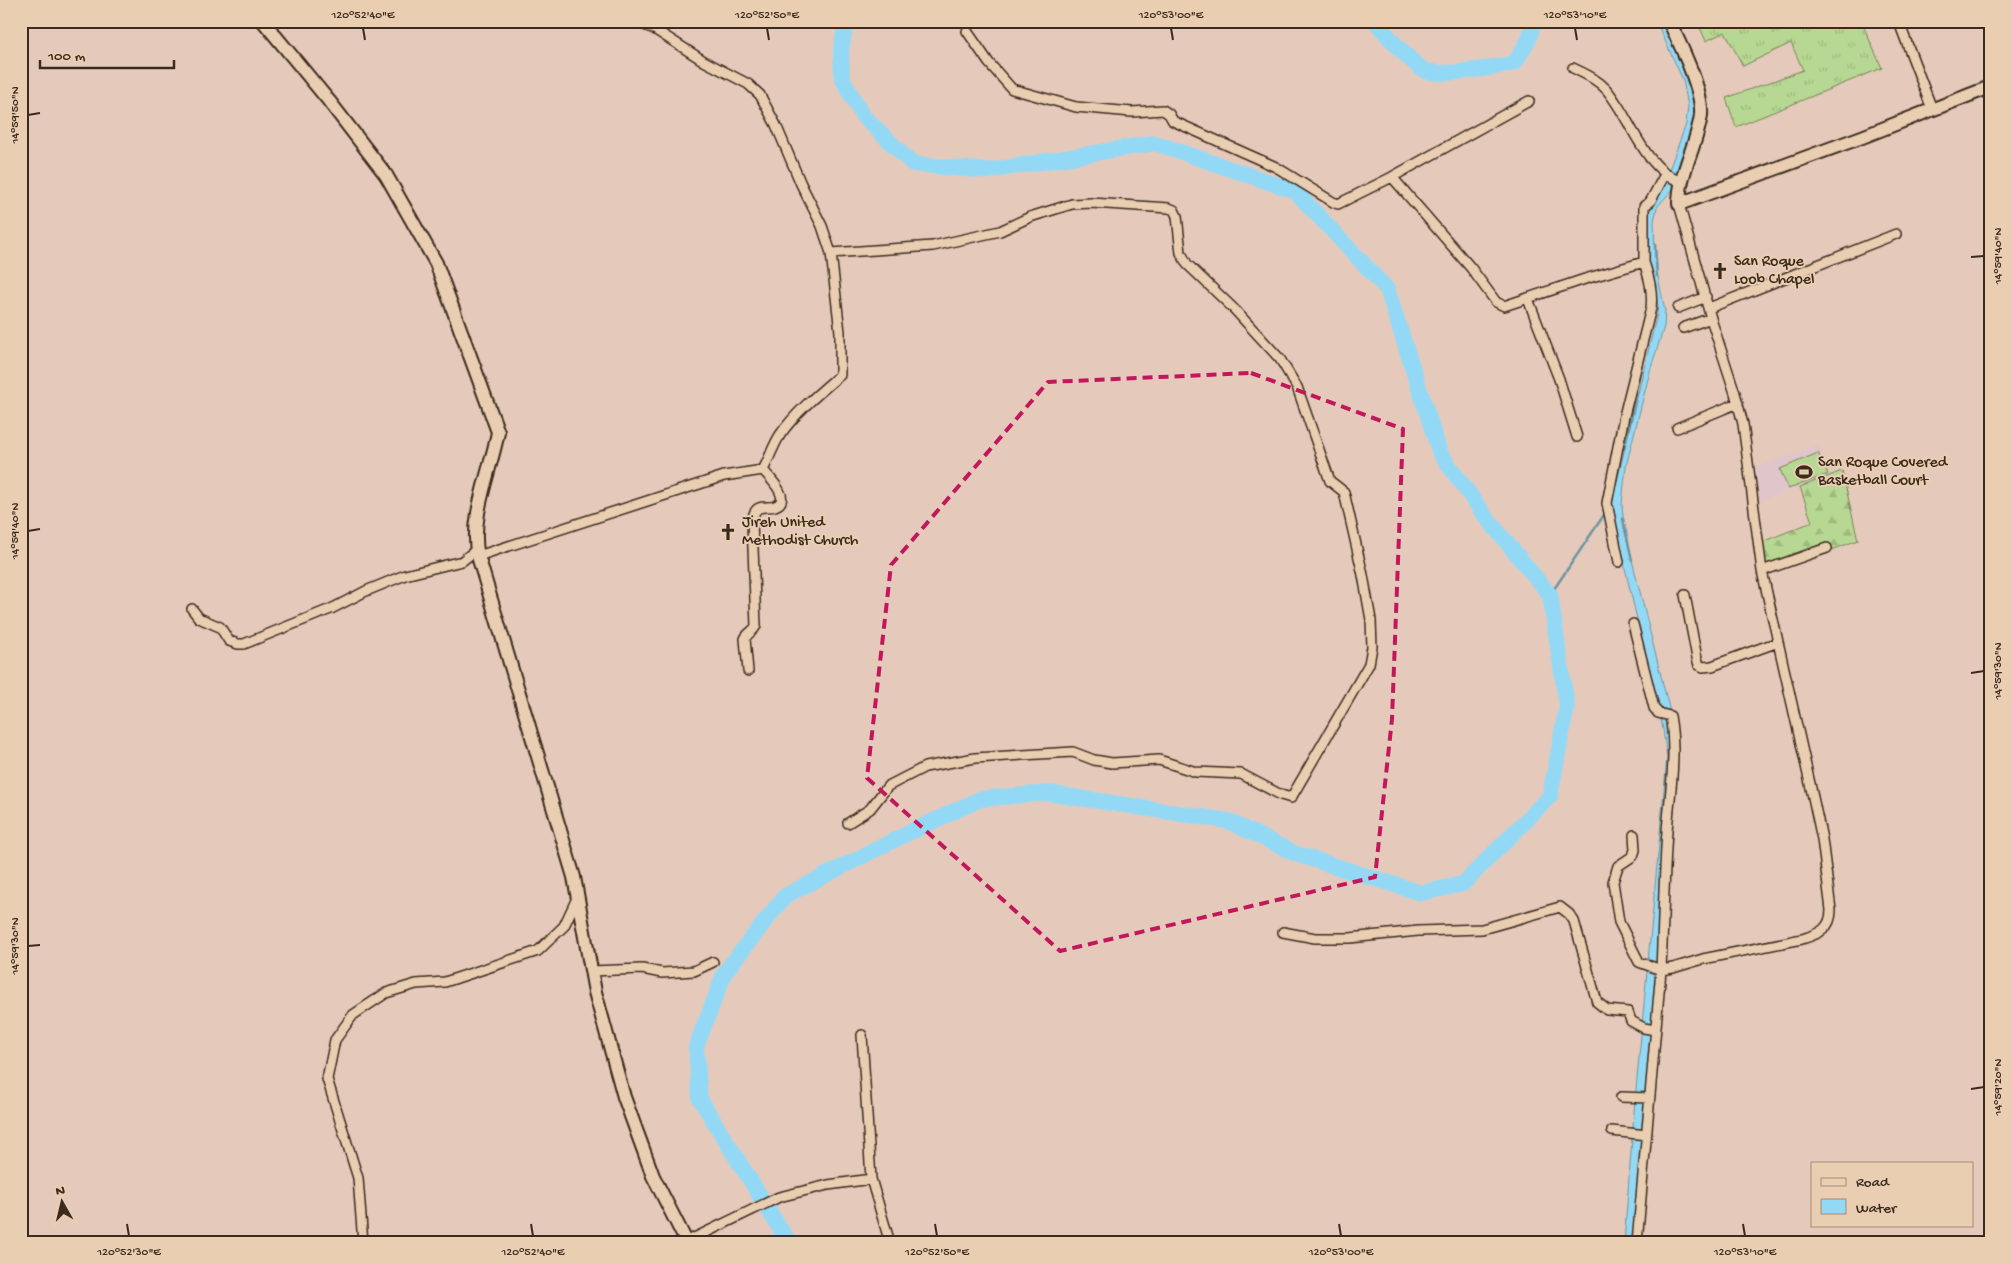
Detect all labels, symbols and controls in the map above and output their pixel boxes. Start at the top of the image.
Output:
text: 120°52'40"E [330,9,395,23]
text: 120°52'50"E [734,9,799,23]
text: 120°53'00"E [1138,9,1204,23]
text: 120°53'10"E [1543,9,1607,23]
scale bar [40,38,174,70]
text: 100 m [47,48,86,66]
text: 14°59'50"N [9,86,23,145]
text: 14°59'40"N [1992,228,2006,285]
place label: San Roque Loob Chapel [1734,253,1815,290]
church icon: San Roque Loob Chapel [1710,261,1730,281]
place label: San Roque Covered Basketball Court [1817,454,1949,491]
sports icon: San Roque Covered Basketball Court [1794,462,1814,482]
text: 14°59'40"N [9,503,23,560]
place label: Jireh United Methodist Church [742,514,859,551]
church icon: Jireh United Methodist Church [718,522,738,542]
text: 14°59'30"N [1992,642,2006,701]
text: 14°59'30"N [9,917,23,976]
text: 14°59'20"N [1992,1058,2006,1116]
legend [1811,1162,1974,1226]
text: Road [1856,1174,1890,1192]
north arrow [38,1176,88,1226]
text: N [55,1183,66,1201]
text: Water [1856,1200,1898,1218]
text: 120°52'30"E [96,1246,161,1260]
text: 120°52'40"E [500,1246,565,1260]
text: 120°52'50"E [904,1246,969,1260]
text: 120°53'00"E [1308,1246,1374,1260]
text: 120°53'10"E [1713,1246,1777,1260]

